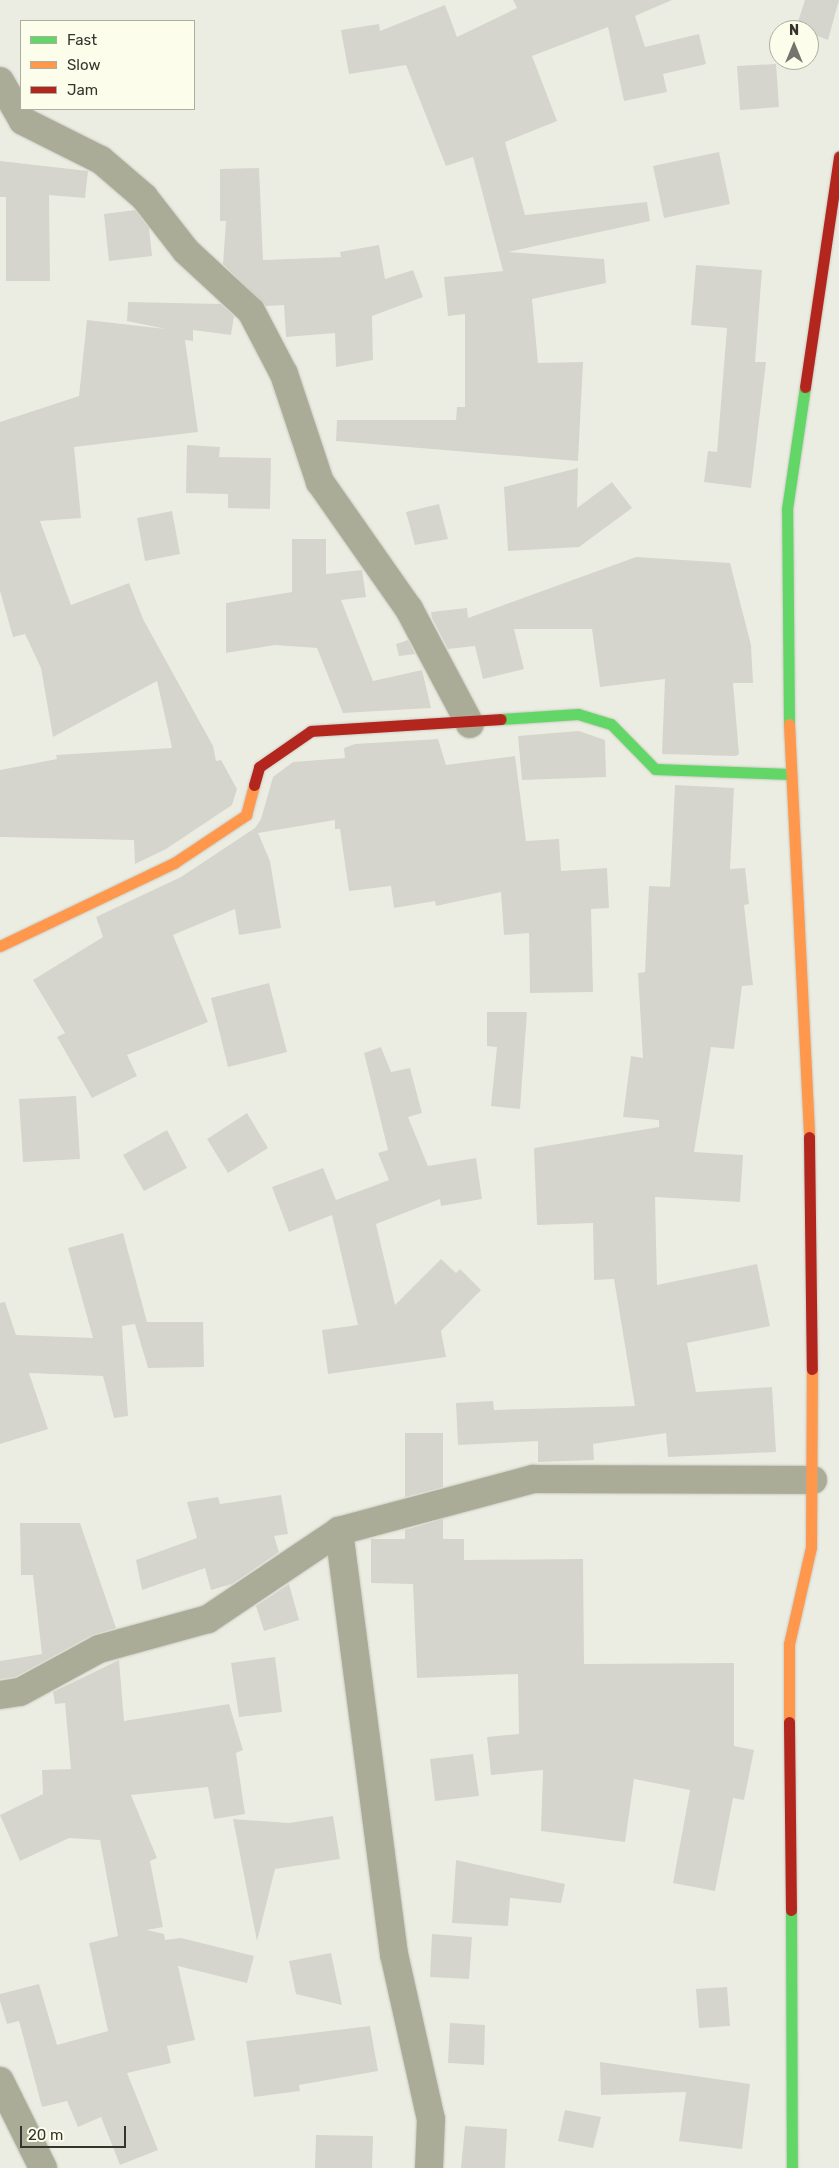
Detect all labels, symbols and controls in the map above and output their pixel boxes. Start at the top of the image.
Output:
legend [20,20,195,110]
north arrow [769,20,819,70]
text: N [789,22,799,39]
text: Fast [67,31,97,49]
text: Slow [67,56,100,74]
text: Jam [67,81,98,99]
scale bar [22,2116,129,2148]
text: 20 m [28,2126,63,2144]

